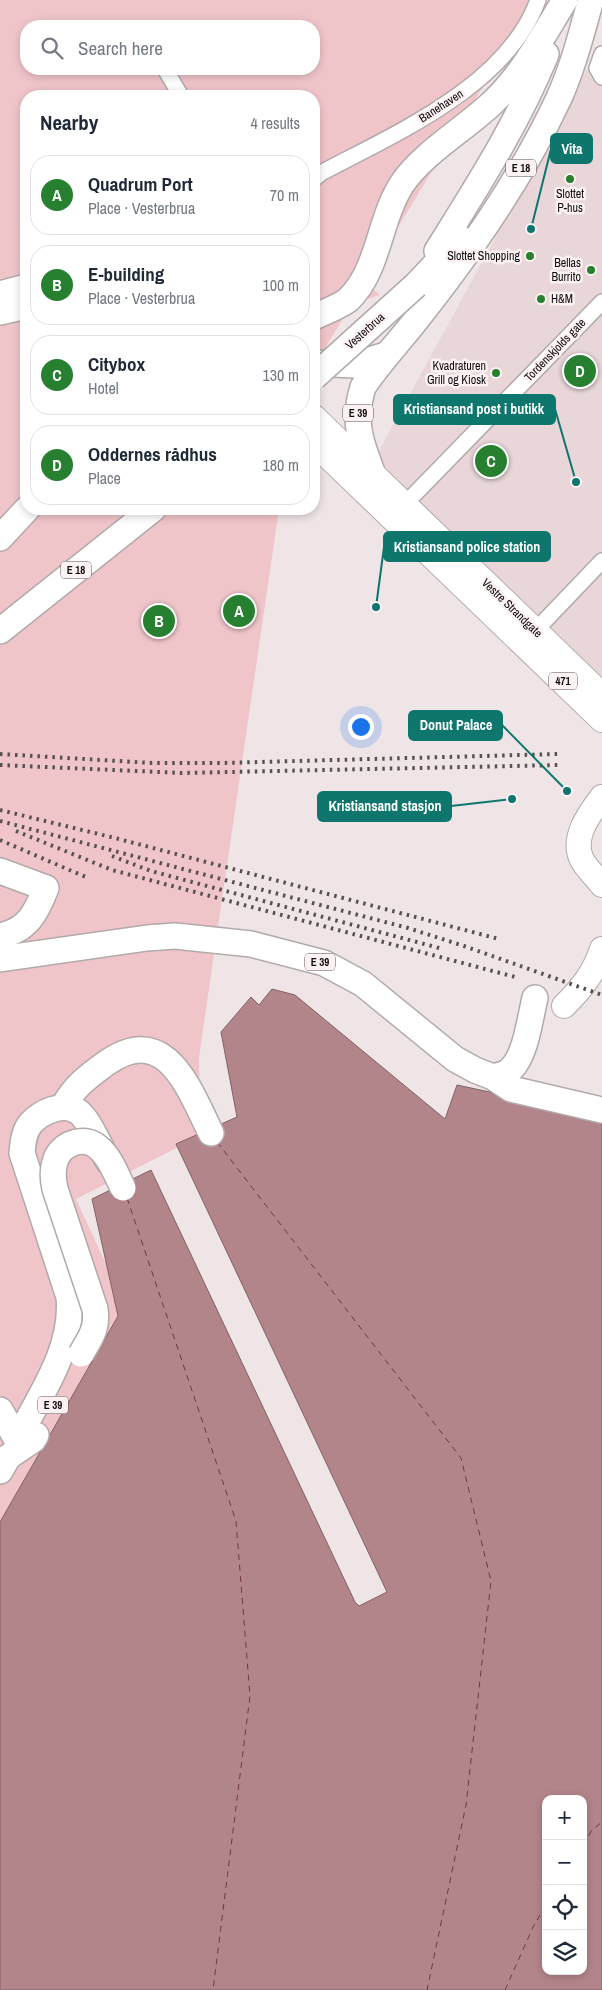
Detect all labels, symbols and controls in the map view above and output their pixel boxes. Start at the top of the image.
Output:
search box [20,20,320,75]
icon: search [38,34,66,62]
text: Search here [78,35,163,61]
street label: Banehaven [416,86,466,126]
text: Nearby [40,108,98,137]
text: 4 results [250,112,300,134]
callout: Vita [551,134,592,163]
text: Vita [562,140,583,158]
road number: E 18 [506,160,536,177]
text: Quadrum Port [88,171,193,197]
marker: Slottet P-hus [564,173,576,185]
text: A [52,184,62,206]
text: 70 m [270,184,299,206]
place label: Slottet P-hus [556,186,584,216]
text: Place · Vesterbrua [88,197,195,219]
place label: Slottet Shopping [447,248,521,264]
marker: Slottet Shopping [524,250,536,262]
place label: Bellas Burrito [551,255,581,285]
text: E-building [88,261,164,287]
marker: Bellas Burrito [585,264,597,276]
text: B [52,274,62,296]
text: 100 m [263,274,299,296]
text: Place · Vesterbrua [88,287,195,309]
place label: H&M [551,291,573,307]
marker: H&M [535,293,547,305]
street label: Vesterbrua [342,309,388,353]
street label: Tordenskjolds gate [521,315,589,385]
text: Citybox [88,351,145,377]
pin: D [564,352,596,390]
place label: Kvadraturen Grill og Kiosk [427,358,486,388]
text: C [52,364,62,386]
text: 130 m [263,364,299,386]
marker: Kvadraturen Grill og Kiosk [490,367,502,379]
text: Hotel [88,377,119,399]
callout: Kristiansand post i butikk [394,395,555,424]
text: Kristiansand post i butikk [404,400,545,418]
road number: E 39 [343,404,373,422]
text: Oddernes rådhus [88,441,217,467]
pin: C [475,442,507,480]
text: D [52,454,62,476]
text: 180 m [263,454,299,476]
text: Place [88,467,121,489]
callout: Kristiansand police station [384,532,550,561]
text: Kristiansand police station [394,538,540,556]
road number: E 18 [61,562,91,578]
street label: Vestre Strandgate [478,575,546,641]
pin: A [223,592,255,630]
pin: B [143,602,175,640]
road number: 471 [549,672,577,689]
callout: Donut Palace [409,711,502,740]
your location [348,714,374,740]
text: Donut Palace [420,716,492,734]
callout: Kristiansand stasjon [318,792,451,821]
text: Kristiansand stasjon [329,797,441,815]
road number: E 39 [305,954,335,970]
road number: E 39 [38,1396,68,1414]
map controls [542,1795,587,1975]
button: + [542,1795,587,1840]
button: − [542,1840,587,1885]
button: locate [542,1885,587,1930]
button: layers [542,1930,587,1975]

